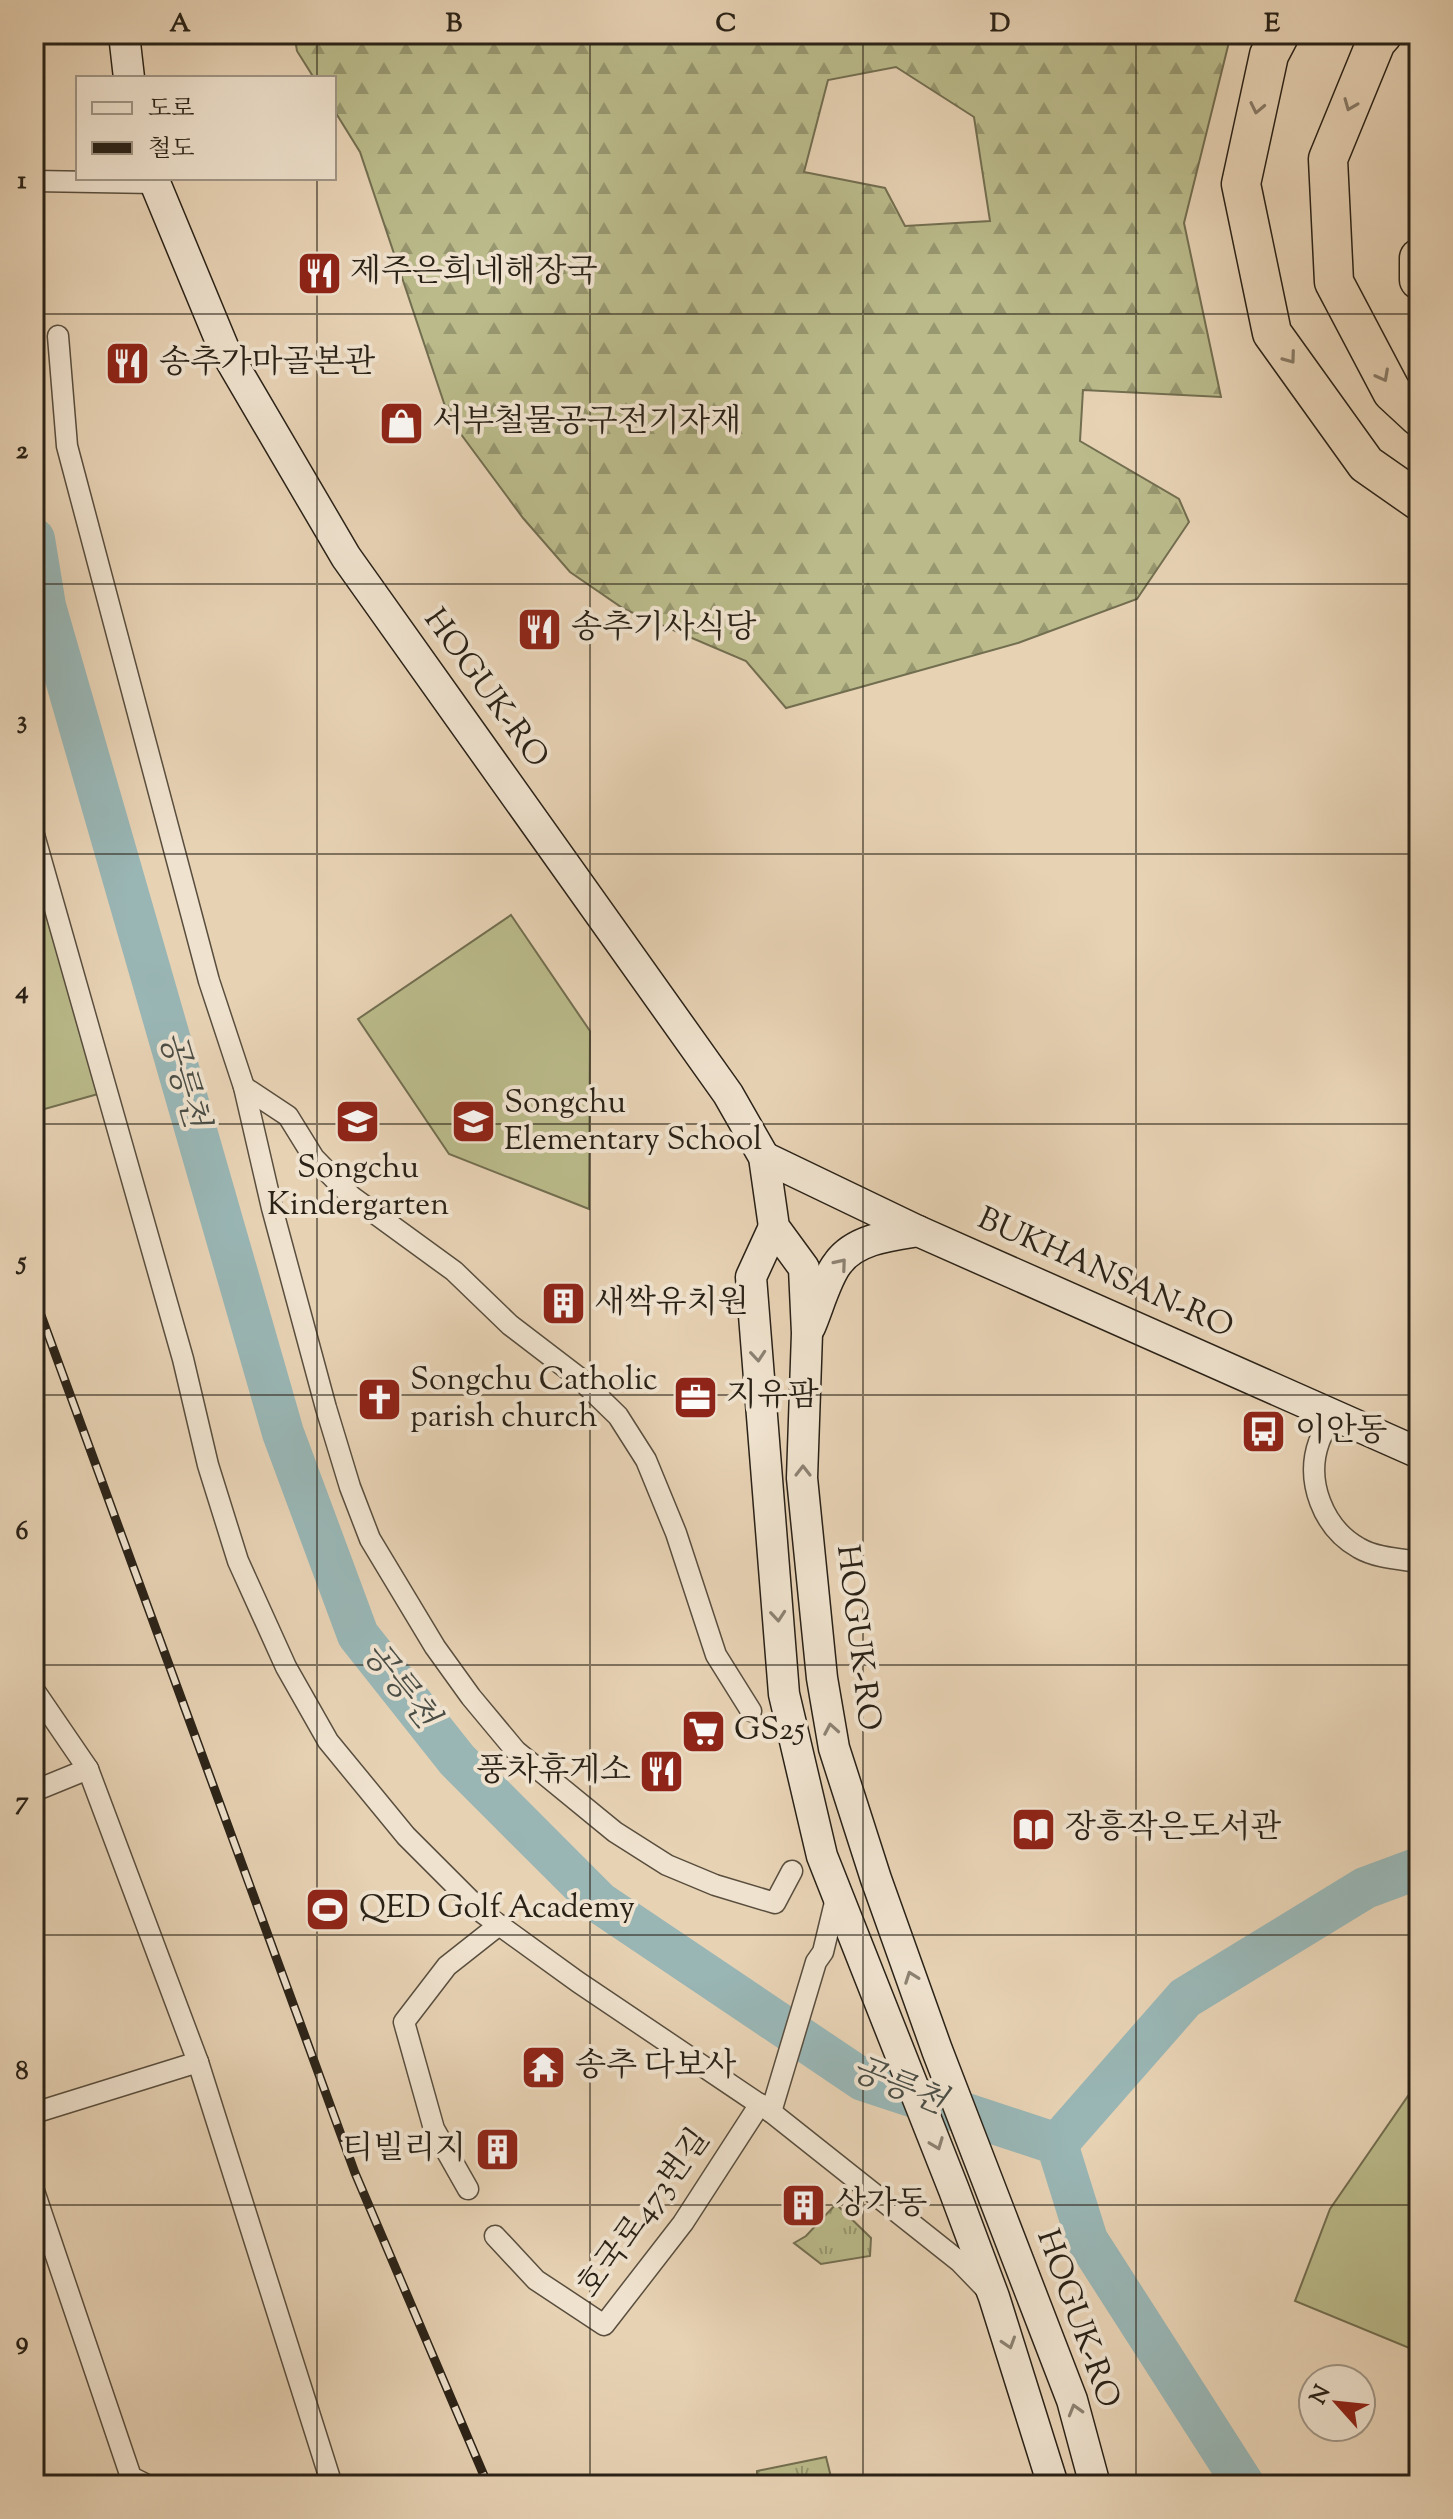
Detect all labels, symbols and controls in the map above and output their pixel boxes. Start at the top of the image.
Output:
text: A [169,6,191,43]
text: B [446,6,463,43]
text: C [716,6,736,43]
text: D [990,6,1010,43]
text: E [1264,6,1280,43]
legend [76,76,336,180]
text: 도로 [148,93,194,127]
one-way arrow [1344,97,1360,111]
one-way arrow [1249,101,1266,115]
text: 철도 [148,133,194,167]
text: 1 [18,163,27,200]
restaurant icon: 제주은희네해장국 [295,249,343,297]
place label: 제주은희네해장국 [350,250,597,296]
restaurant icon: 송추가마골본관 [104,340,152,388]
place label: 송추가마골본관 [159,341,375,387]
one-way arrow [1280,349,1295,363]
one-way arrow [1374,368,1389,383]
shop icon: 서부철물공구전기자재 [377,399,425,447]
place label: 서부철물공구전기자재 [432,400,741,446]
text: 2 [16,433,29,470]
street label: HOGUK-RO [411,600,559,778]
restaurant icon: 송추기사식당 [516,605,564,653]
place label: 송추기사식당 [571,606,757,652]
text: 3 [17,703,27,740]
text: 4 [14,973,29,1010]
water label: 공릉천 [145,1026,220,1136]
place label: Songchu Elementary School [504,1081,762,1164]
school or university icon: Songchu Kindergarten [334,1098,382,1146]
school or university icon: Songchu Elementary School [449,1098,497,1146]
place label: Songchu Kindergarten [267,1146,449,1229]
street label: BUKHANSAN-RO [970,1197,1240,1351]
text: 5 [16,1244,27,1281]
one-way arrow [832,1258,846,1273]
building icon: 새싹유치원 [539,1280,587,1328]
place label: 새싹유치원 [594,1281,749,1327]
one-way arrow [749,1350,766,1363]
place label: Songchu Catholic parish church [410,1358,658,1441]
office icon: 지유팜 [671,1373,719,1421]
place label: 지유팜 [726,1374,819,1420]
church icon: Songchu Catholic parish church [355,1375,403,1423]
bus stop icon: 이안동 [1240,1408,1288,1456]
place label: 이안동 [1295,1409,1388,1455]
one-way arrow [794,1464,812,1477]
text: 6 [16,1514,29,1551]
street label: HOGUK-RO [823,1542,891,1734]
one-way arrow [769,1609,786,1622]
water label: 공릉천 [349,1632,450,1742]
supermarket icon: GS25 [679,1707,727,1755]
place label: GS25 [734,1708,805,1754]
one-way arrow [823,1723,840,1736]
restaurant icon: 풍차휴게소 [638,1748,686,1796]
place label: 풍차휴게소 [476,1749,631,1795]
text: 7 [15,1784,29,1821]
library icon: 장흥작은도서관 [1010,1805,1058,1853]
place label: 장흥작은도서관 [1065,1806,1281,1852]
sports icon: QED Golf Academy [304,1885,352,1933]
place label: QED Golf Academy [359,1886,635,1932]
one-way arrow [904,1971,920,1985]
temple icon: 송추 다보사 [520,2043,568,2091]
place label: 송추 다보사 [575,2044,736,2090]
water label: 공릉천 [843,2046,955,2129]
text: 8 [15,2054,29,2091]
street label: 호국로473번길 [568,2120,722,2308]
building icon: 티빌리지 [473,2126,521,2174]
place label: 티빌리지 [342,2127,466,2173]
one-way arrow [927,2136,944,2150]
building icon: 상가동 [780,2181,828,2229]
place label: 상가동 [835,2182,928,2228]
street label: HOGUK-RO [1023,2223,1131,2415]
text: 9 [16,2324,29,2361]
one-way arrow [999,2335,1015,2349]
north arrow [1297,2363,1377,2443]
text: N [1304,2380,1340,2410]
one-way arrow [1068,2403,1084,2417]

